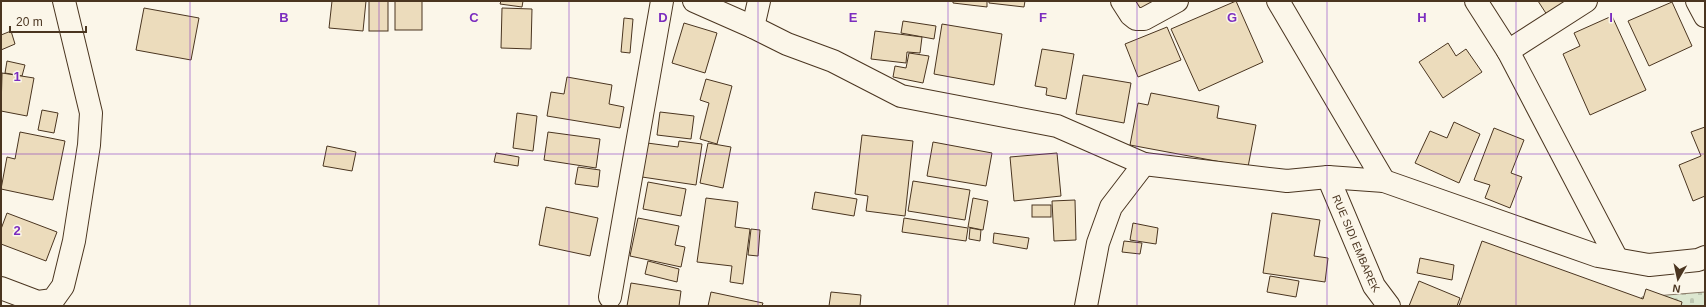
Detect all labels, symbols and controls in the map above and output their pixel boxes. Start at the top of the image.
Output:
scale bar [10,8,86,34]
text: B [279,10,289,25]
text: C [469,10,479,25]
text: D [658,10,668,25]
text: E [849,10,858,25]
text: F [1039,10,1047,25]
text: G [1227,10,1237,25]
text: H [1417,10,1427,25]
text: I [1609,10,1613,25]
text: 20 m [16,15,43,29]
text: 1 [13,69,21,84]
street label: RUE SIDI EMBAREK [1330,193,1383,295]
text: 2 [13,223,21,238]
north arrow [1658,259,1698,299]
text: N [1672,282,1681,295]

